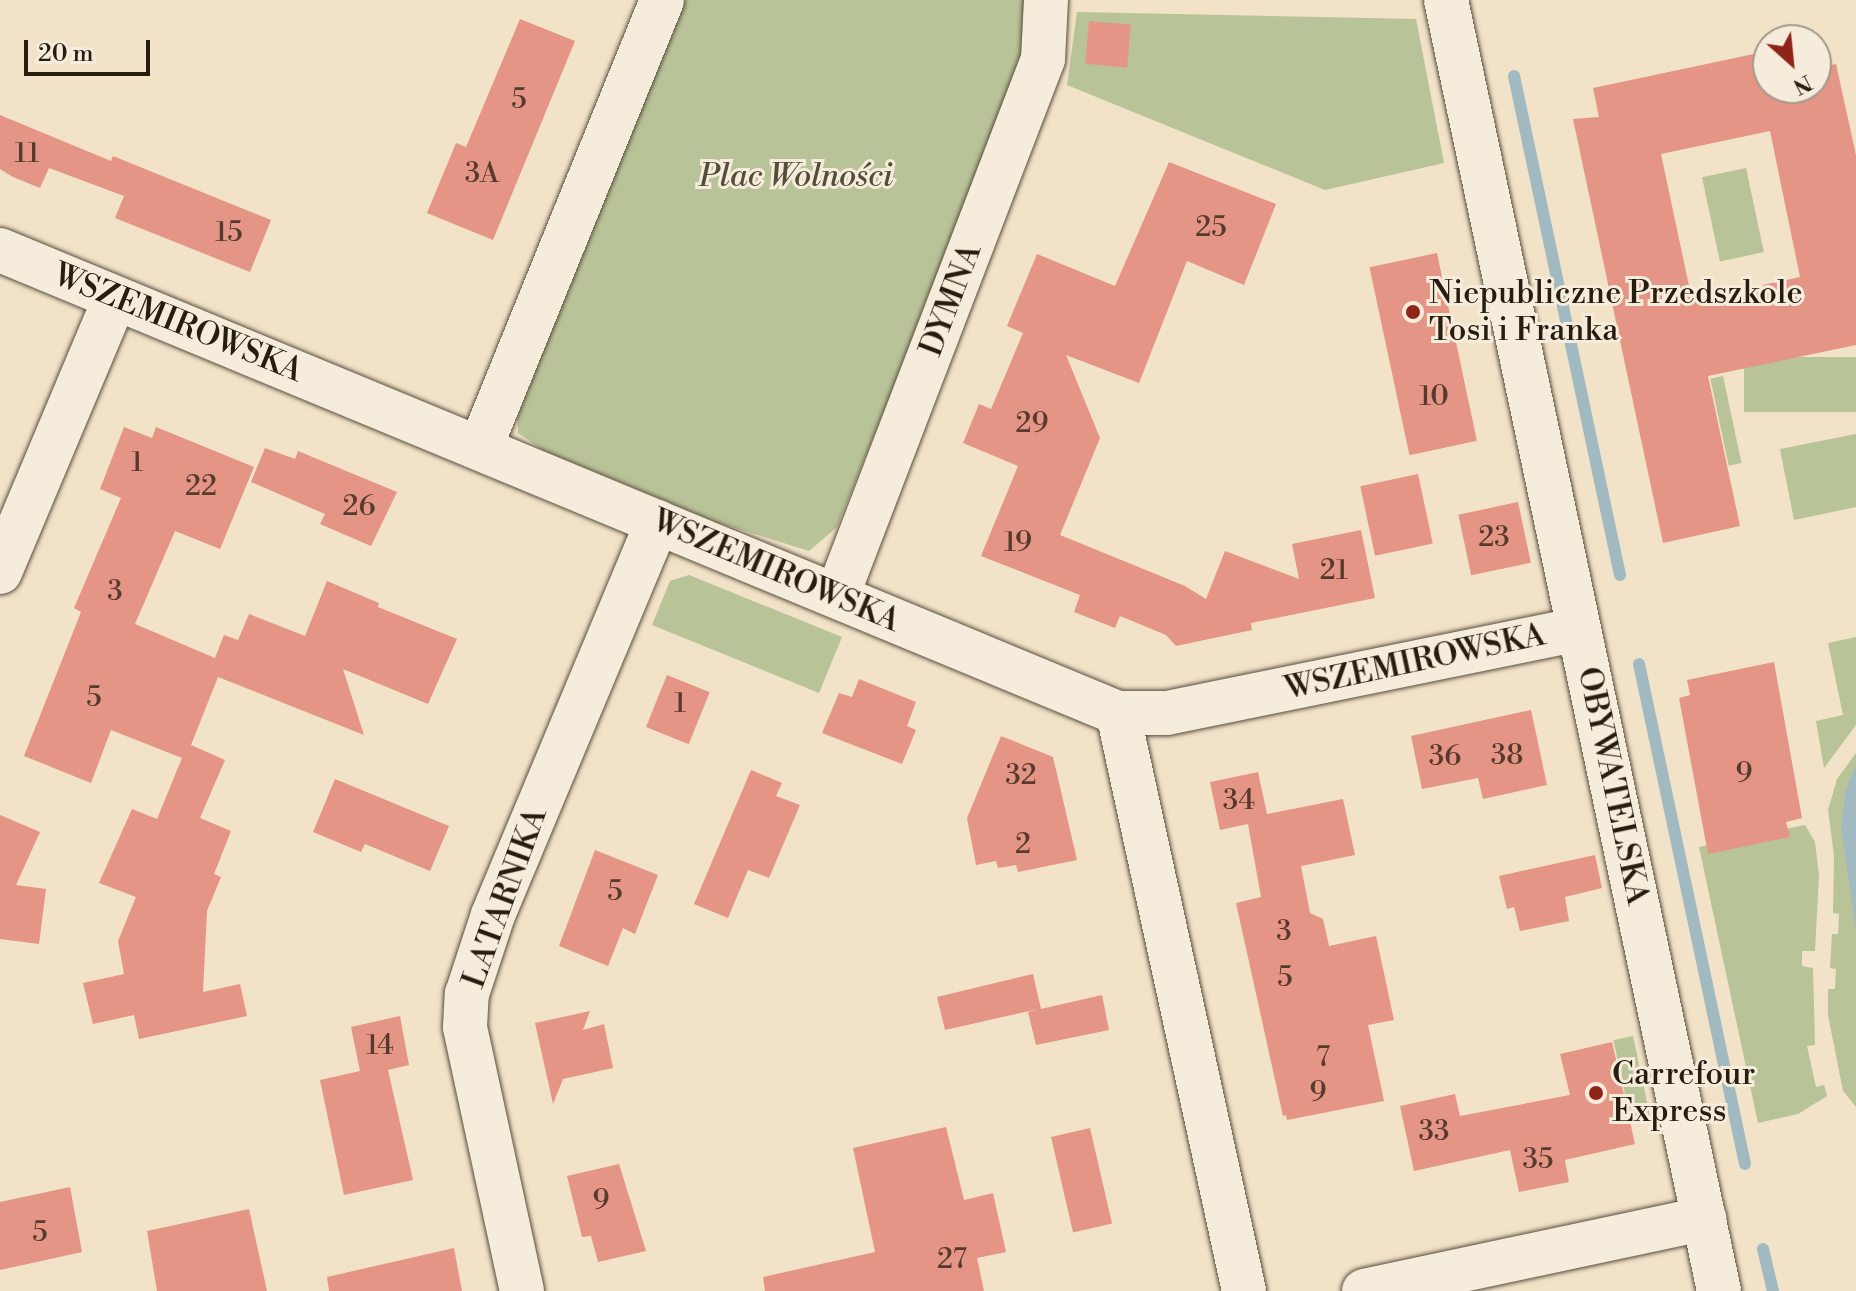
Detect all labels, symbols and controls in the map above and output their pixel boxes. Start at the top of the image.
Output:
scale bar [28,24,154,74]
north arrow [1752,24,1832,104]
text: 20 m [38,39,94,69]
text: N [1788,68,1816,100]
house number: 5 [511,83,527,117]
house number: 11 [14,137,40,171]
house number: 3A [465,157,499,191]
park label: Plac Wolności [699,157,893,195]
house number: 25 [1195,211,1227,245]
house number: 15 [215,216,243,250]
street label: DYMNA [912,238,990,362]
street label: WSZEMIROWSKA [48,255,308,391]
place label: Niepubliczne Przedszkole Tosi i Franka [1429,275,1803,350]
marker: Niepubliczne Przedszkole Tosi i Franka [1404,303,1422,321]
house number: 10 [1419,380,1449,414]
house number: 29 [1016,407,1048,441]
house number: 1 [131,446,143,480]
house number: 22 [185,470,217,504]
house number: 26 [343,490,375,524]
street label: WSZEMIROWSKA [646,501,906,641]
house number: 23 [1478,521,1510,555]
house number: 19 [1004,526,1032,560]
house number: 21 [1320,554,1348,588]
house number: 3 [107,575,123,609]
street label: WSZEMIROWSKA [1281,616,1549,708]
street label: OBYWATELSKA [1569,664,1657,908]
house number: 5 [86,681,102,715]
house number: 1 [674,687,686,721]
house number: 38 [1491,739,1523,773]
house number: 36 [1429,740,1461,774]
house number: 9 [1736,757,1752,791]
house number: 32 [1005,759,1037,793]
house number: 34 [1223,784,1255,818]
street label: LATARNIKA [455,803,555,993]
house number: 2 [1015,828,1031,862]
house number: 5 [607,875,623,909]
house number: 3 [1276,915,1292,949]
house number: 5 [1277,961,1293,995]
house number: 14 [366,1029,394,1063]
house number: 7 [1316,1041,1330,1075]
place label: Carrefour Express [1612,1056,1755,1131]
house number: 9 [1310,1076,1326,1110]
marker: Carrefour Express [1587,1084,1605,1102]
house number: 33 [1419,1115,1449,1149]
house number: 35 [1523,1143,1553,1177]
house number: 9 [593,1184,609,1218]
house number: 5 [32,1216,48,1250]
house number: 27 [937,1243,967,1277]

